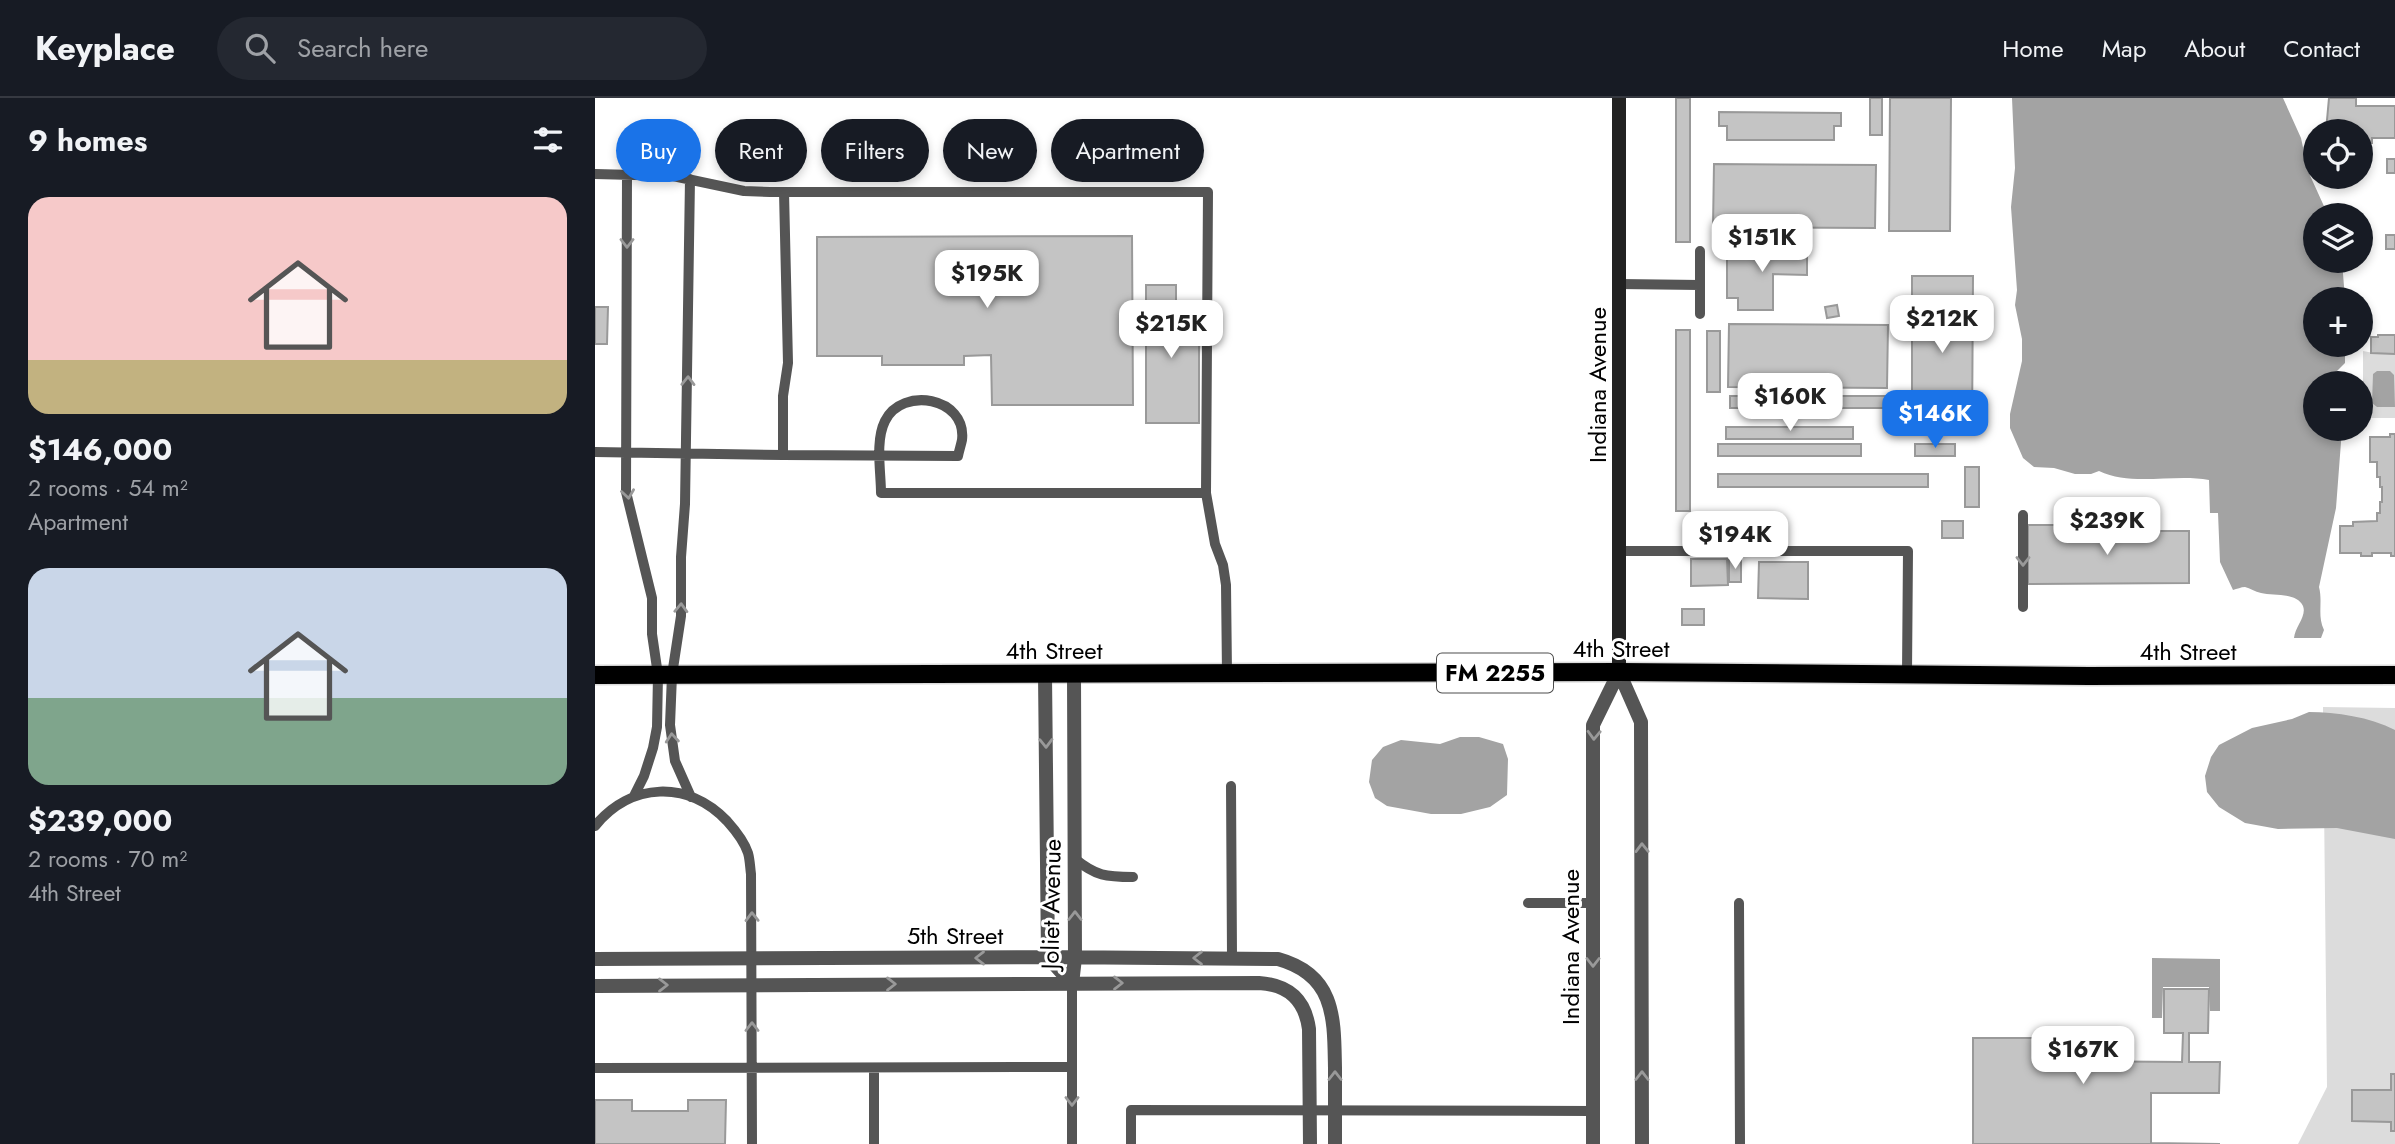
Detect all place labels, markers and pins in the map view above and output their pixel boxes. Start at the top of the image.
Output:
pin: $151K [1713,214,1811,274]
pin: $195K [938,250,1036,310]
pin: $212K [1893,296,1991,355]
pin: $215K [1122,300,1220,360]
pin: $160K [1741,374,1839,433]
pin: $146K [1886,390,1984,450]
pin: $239K [2058,498,2156,557]
pin: $194K [1686,512,1784,571]
pin: $167K [2034,1026,2132,1086]

